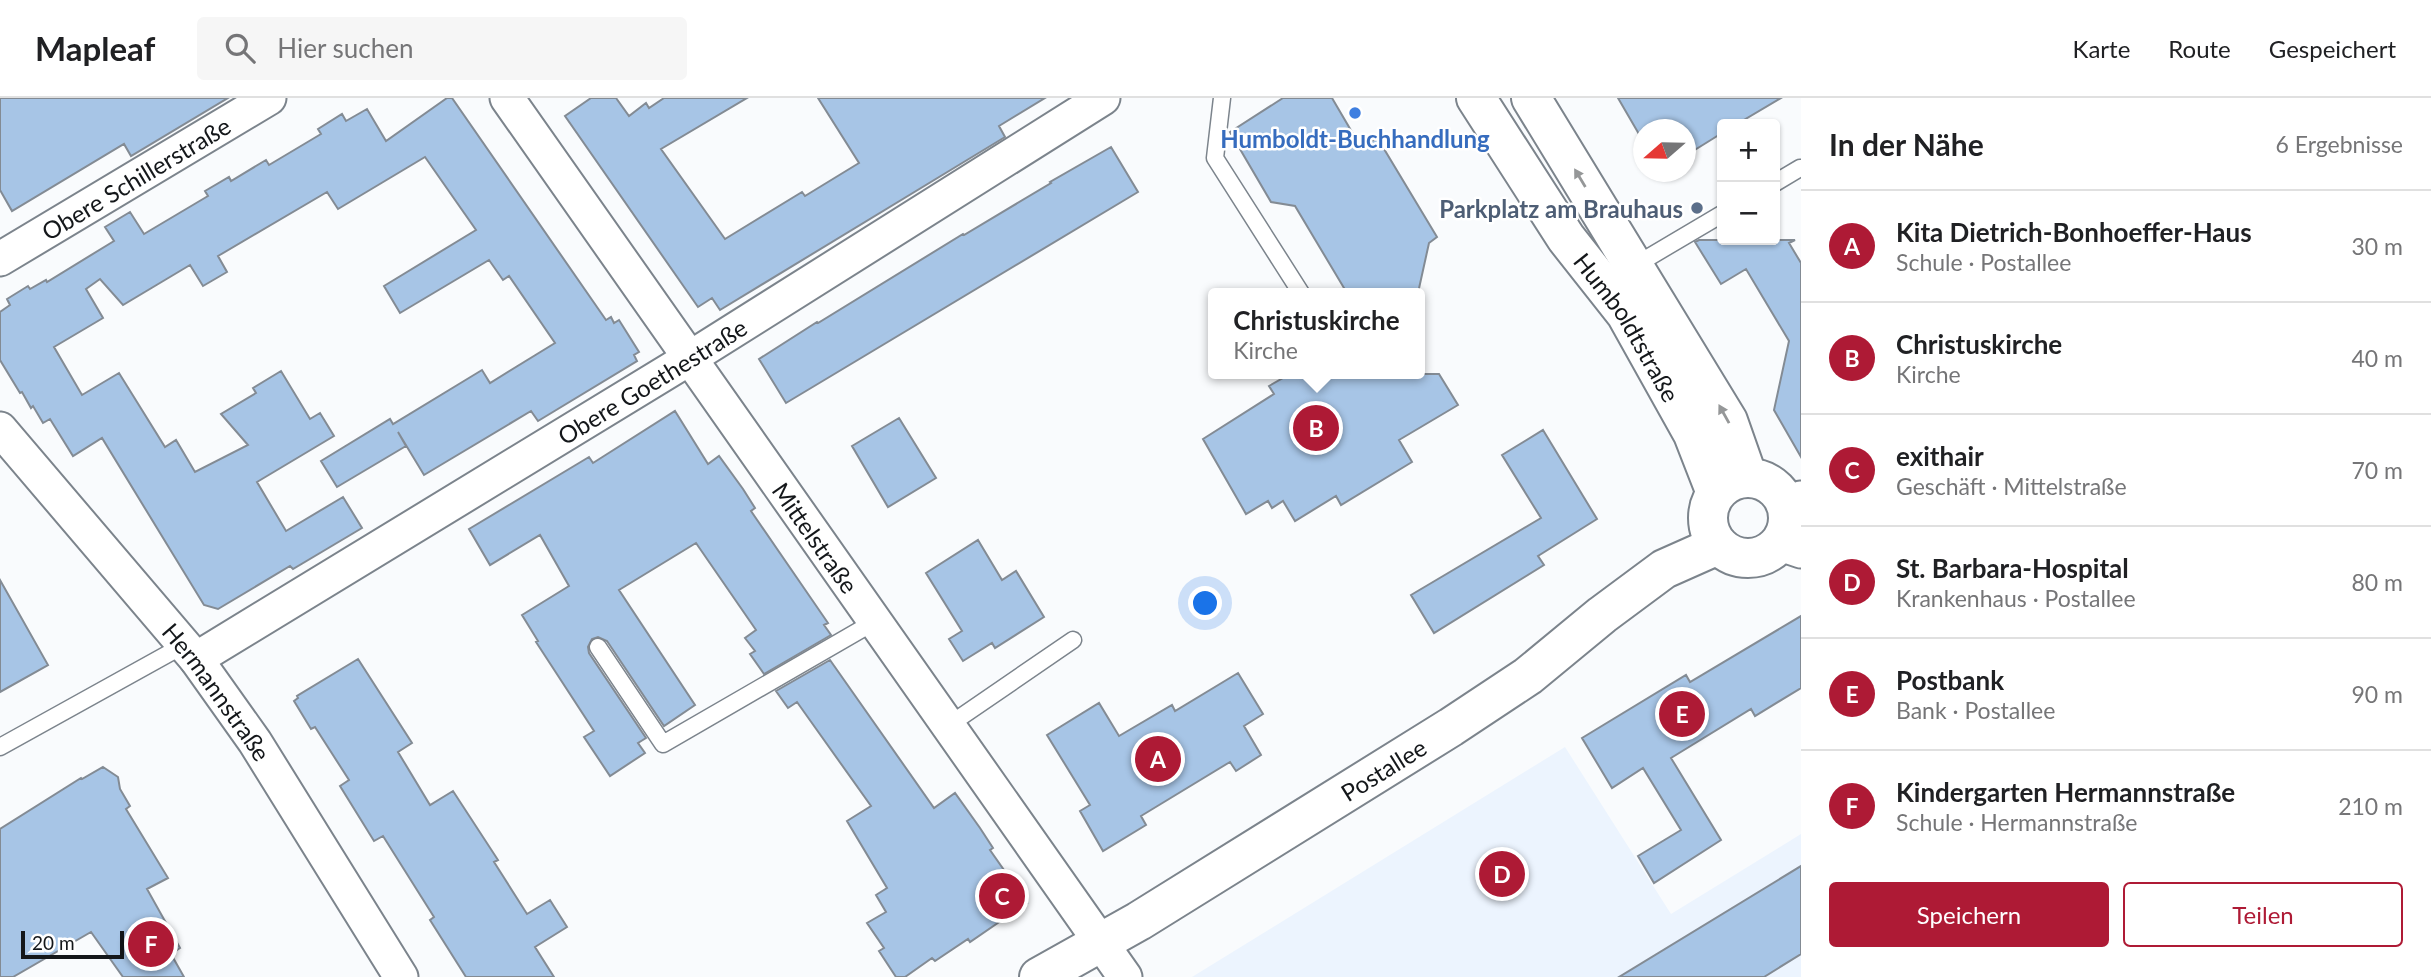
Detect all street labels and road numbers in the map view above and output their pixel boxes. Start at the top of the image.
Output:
street label: Obere Schillerstraße [36,110,235,245]
street label: Humboldtstraße [1569,247,1686,406]
street label: Obere Goethestraße [552,312,752,450]
street label: Mittelstraße [767,476,865,598]
street label: Hermannstraße [157,617,277,766]
street label: Postallee [1335,732,1431,807]

